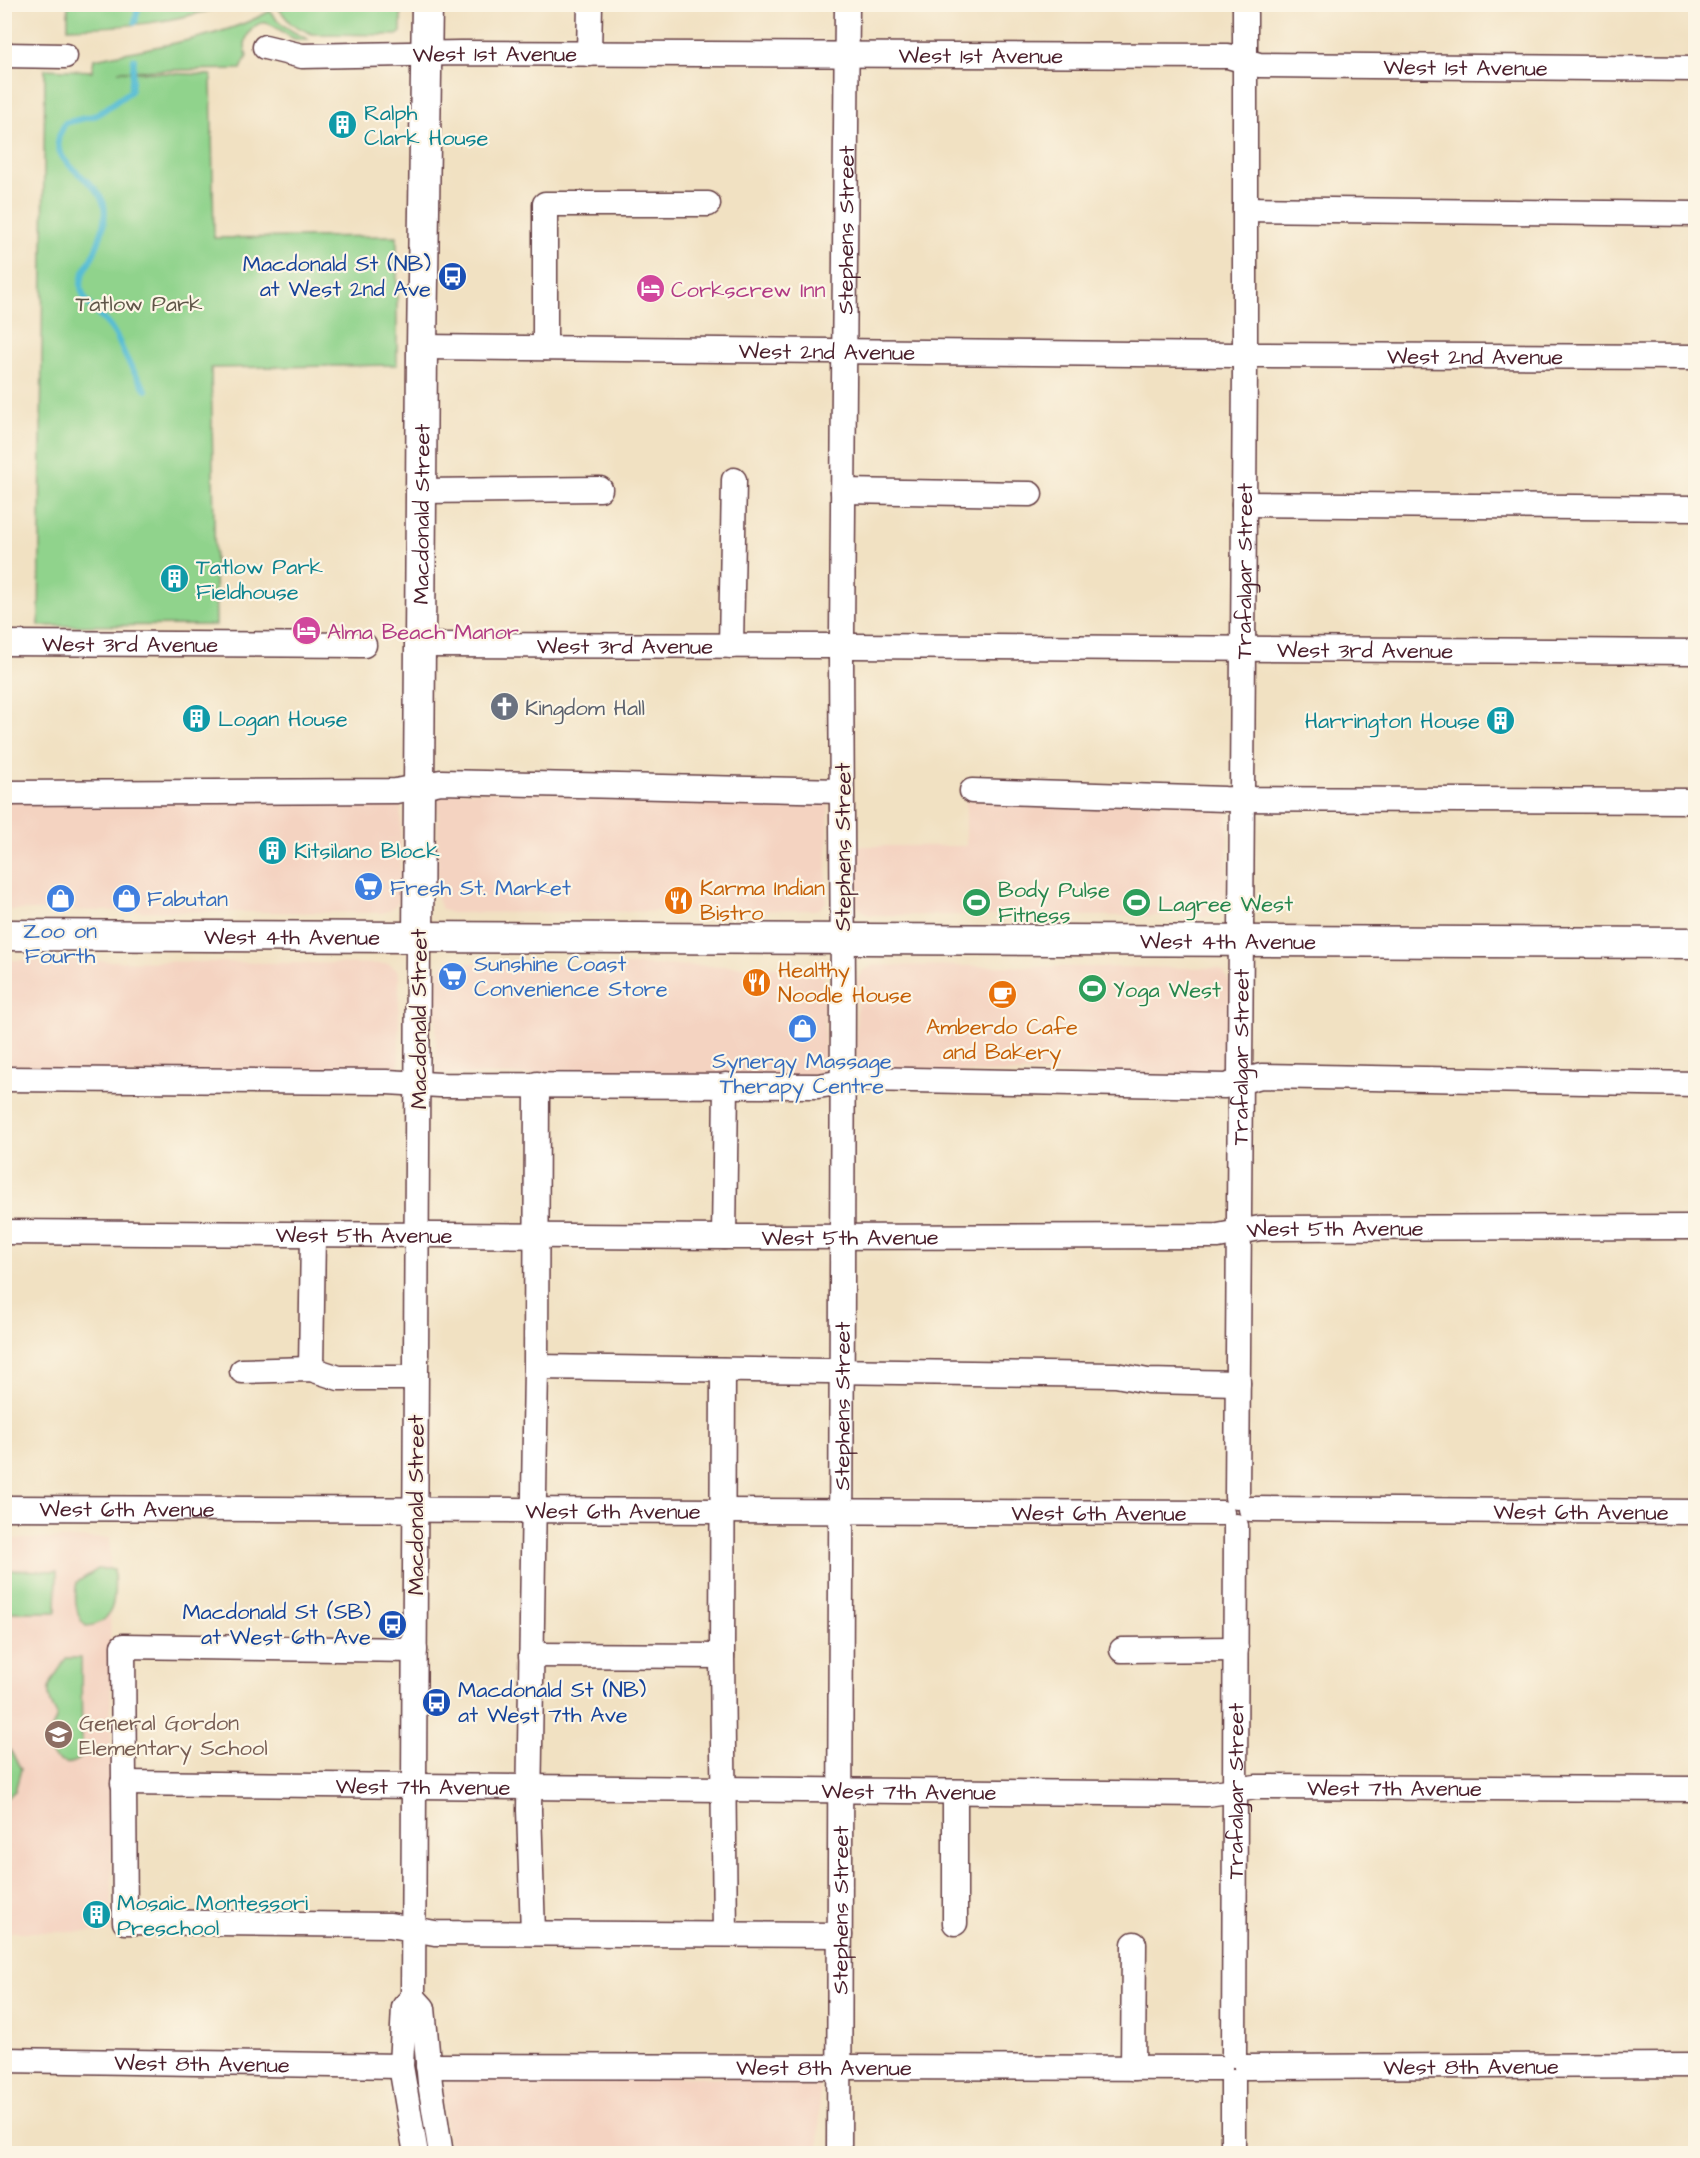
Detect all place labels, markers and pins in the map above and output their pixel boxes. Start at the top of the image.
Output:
place label: Ralph Clark House [364,98,489,154]
building icon: Ralph Clark House [327,109,359,141]
place label: Macdonald St (NB) at West 2nd Ave [243,249,431,305]
bus stop icon: Macdonald St (NB) at West 2nd Ave [436,260,468,292]
hotel icon: Corkscrew Inn [634,273,666,305]
place label: Corkscrew Inn [671,275,826,306]
place label: Tatlow Park Fieldhouse [196,552,324,608]
building icon: Tatlow Park Fieldhouse [159,563,191,595]
hotel icon: Alma Beach Manor [290,615,322,647]
place label: Alma Beach Manor [327,617,519,648]
church icon: Kingdom Hall [488,691,520,723]
place label: Kingdom Hall [525,693,645,725]
building icon: Logan House [181,702,213,734]
place label: Logan House [218,704,348,736]
building icon: Harrington House [1485,704,1517,736]
place label: Harrington House [1305,706,1480,738]
building icon: Kitsilano Block [257,834,289,866]
place label: Kitsilano Block [294,836,440,867]
supermarket icon: Fresh St. Market [353,871,385,903]
place label: Fresh St. Market [390,873,571,904]
place label: Karma Indian Bistro [700,873,825,929]
place label: Body Pulse Fitness [998,875,1110,931]
shop icon: Zoo on Fourth [44,882,76,914]
shop icon: Fabutan [110,882,142,914]
place label: Fabutan [147,884,228,915]
restaurant icon: Karma Indian Bistro [663,884,695,916]
sports icon: Body Pulse Fitness [961,886,993,918]
sports icon: Lagree West [1121,887,1153,919]
place label: Lagree West [1158,889,1293,921]
place label: Zoo on Fourth [23,916,97,972]
place label: Sunshine Coast Convenience Store [474,949,668,1005]
place label: Healthy Noodle House [778,955,912,1011]
supermarket icon: Sunshine Coast Convenience Store [437,960,469,992]
restaurant icon: Healthy Noodle House [741,966,773,998]
sports icon: Yoga West [1076,973,1108,1005]
place label: Yoga West [1113,975,1221,1007]
cafe icon: Amberdo Cafe and Bakery [986,978,1018,1010]
shop icon: Synergy Massage Therapy Centre [786,1012,818,1044]
place label: Amberdo Cafe and Bakery [926,1012,1078,1069]
place label: Synergy Massage Therapy Centre [712,1046,892,1103]
place label: Macdonald St (SB) at West 6th Ave [182,1597,371,1653]
bus stop icon: Macdonald St (SB) at West 6th Ave [376,1608,408,1640]
place label: Macdonald St (NB) at West 7th Ave [458,1675,647,1731]
bus stop icon: Macdonald St (NB) at West 7th Ave [421,1686,453,1718]
place label: General Gordon Elementary School [79,1708,268,1765]
school or university icon: General Gordon Elementary School [42,1719,74,1751]
place label: Mosaic Montessori Preschool [117,1888,308,1944]
building icon: Mosaic Montessori Preschool [80,1899,112,1931]

